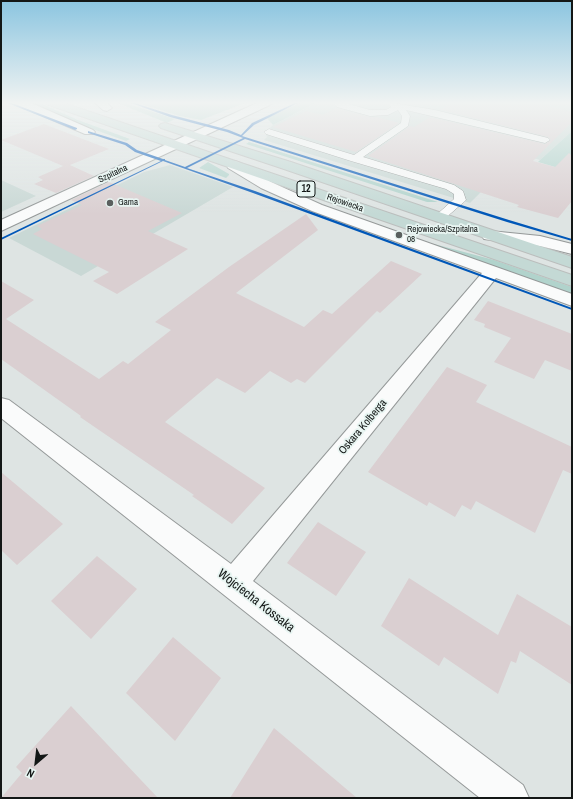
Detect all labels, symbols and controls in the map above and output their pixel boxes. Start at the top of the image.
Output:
street label: Szpitalna [97,163,129,185]
road number: 12 [297,181,315,197]
street label: Rejowiecka [325,192,365,214]
marker: Gama [105,198,115,208]
place label: Gama [118,198,138,208]
place label: Rejowiecka/Szpitalna 08 [407,225,478,246]
marker: Rejowiecka/Szpitalna 08 [394,230,404,240]
street label: Oskara Kolberga [336,397,390,457]
street label: Wojciecha Kossaka [214,566,298,636]
north arrow [16,743,56,783]
text: N [24,766,37,781]

